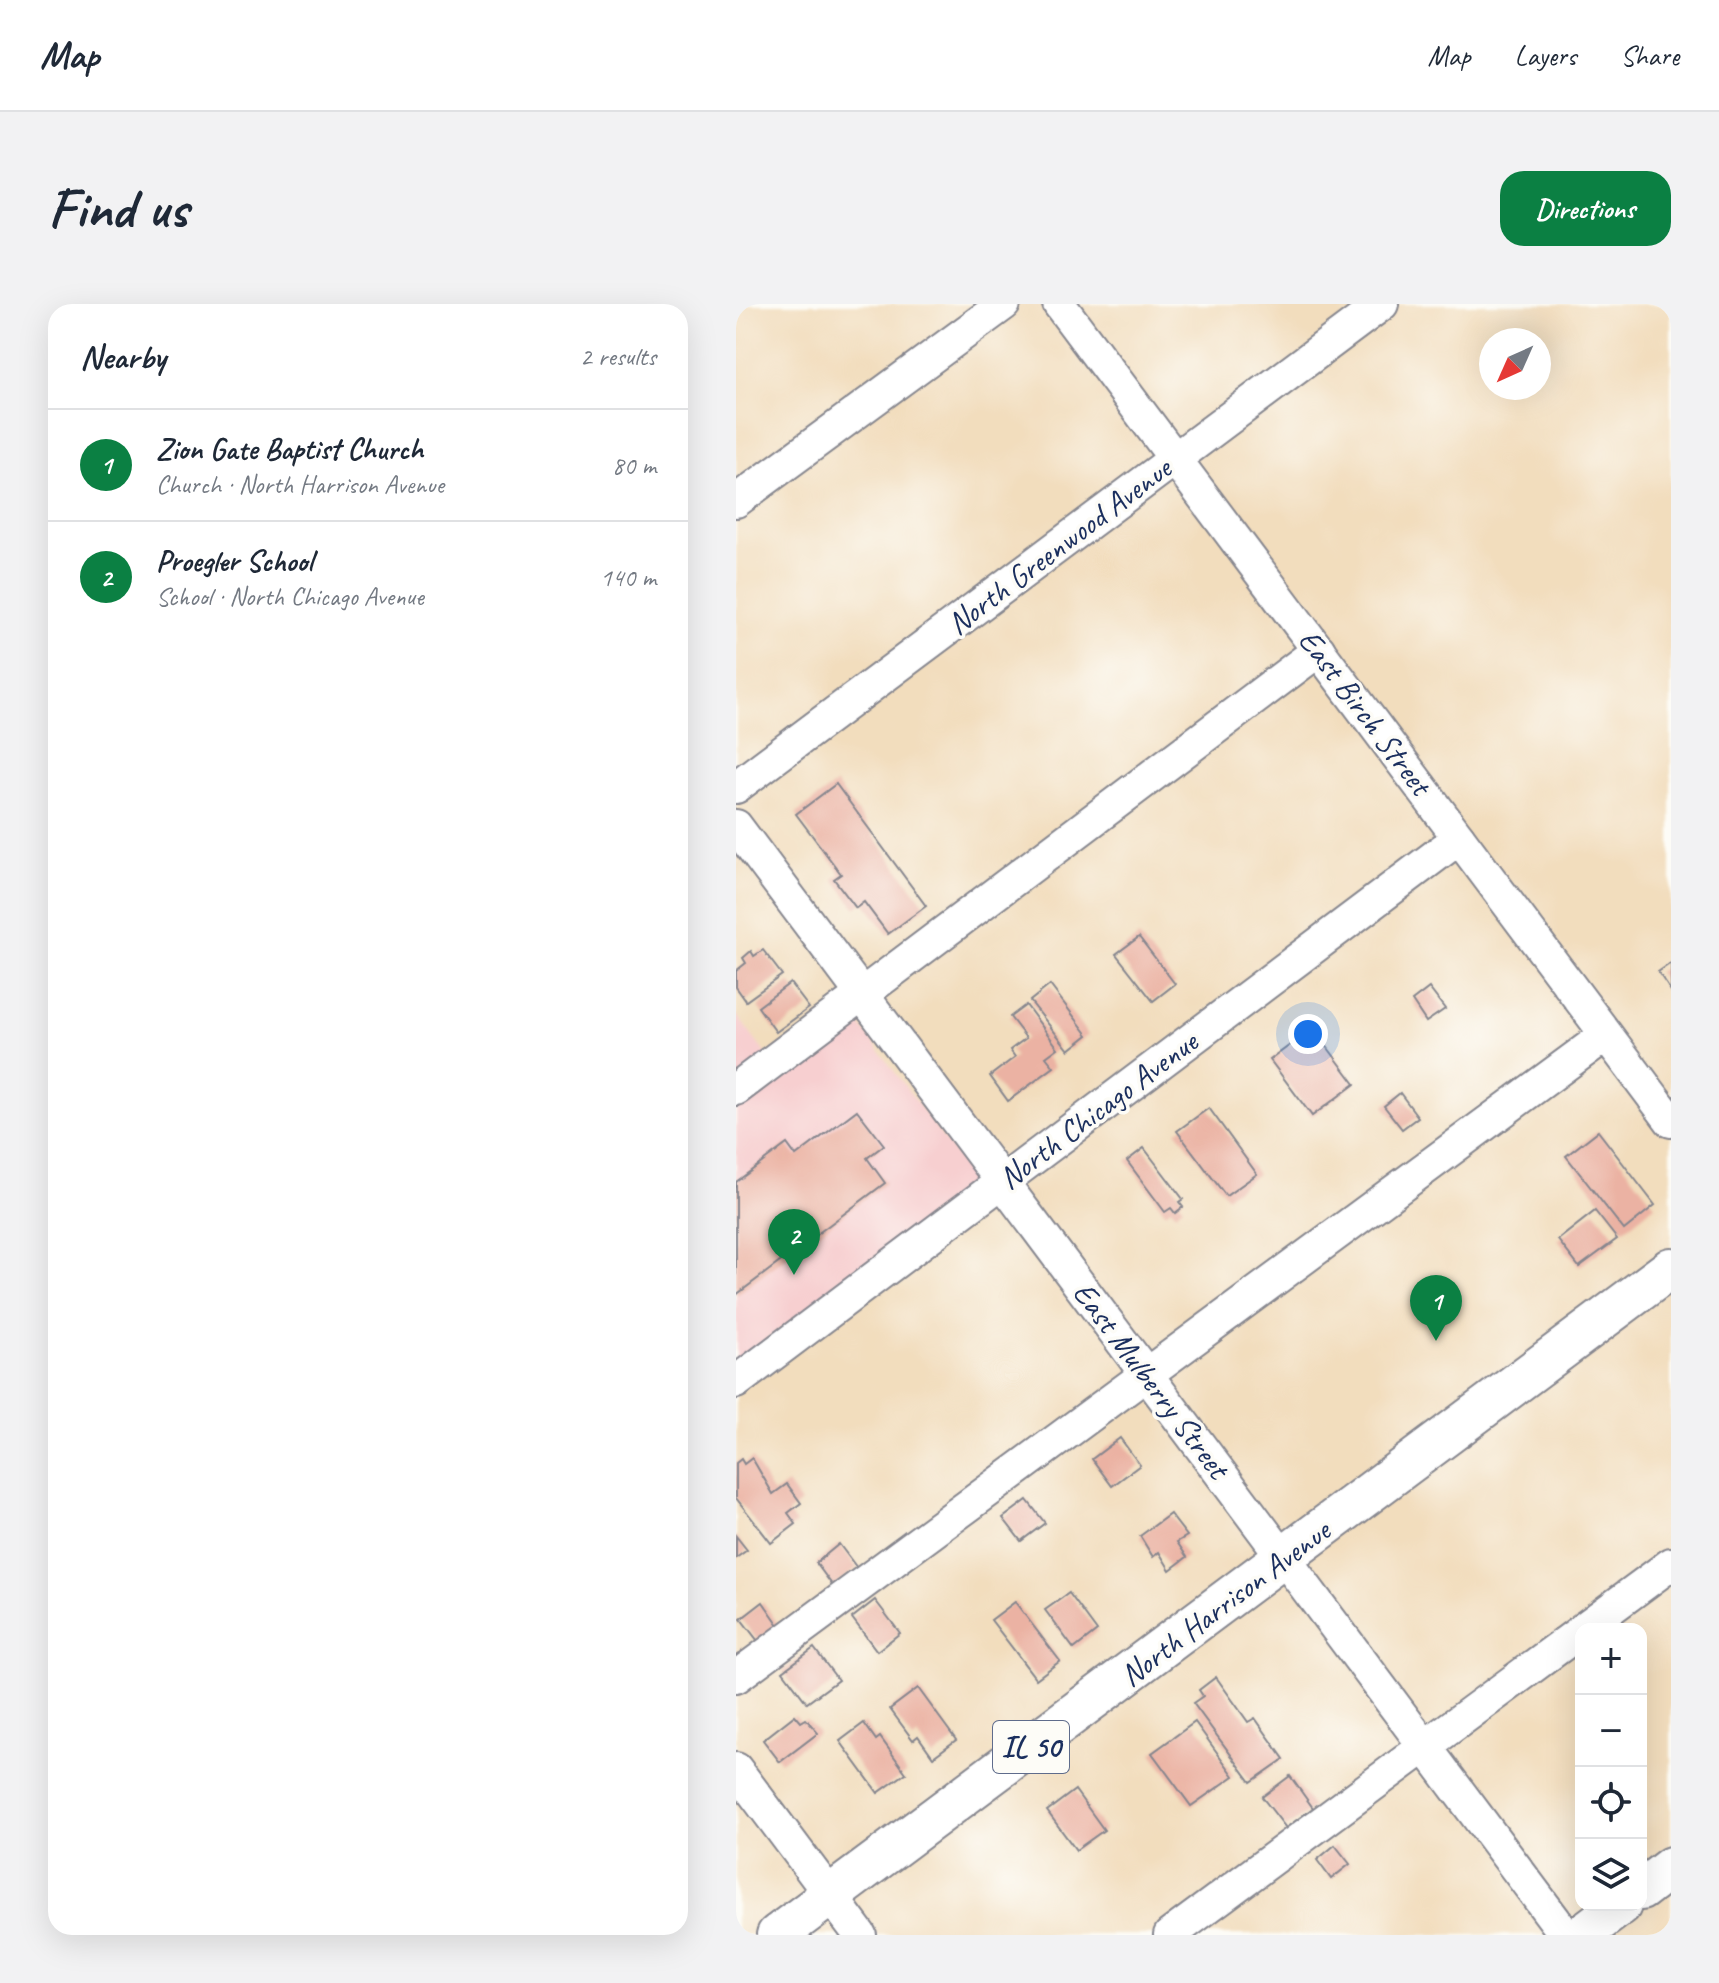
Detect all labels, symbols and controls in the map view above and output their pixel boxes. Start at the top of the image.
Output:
text: Map [40,32,99,79]
text: Map [1428,38,1471,73]
text: Layers [1515,38,1576,73]
text: Share [1620,38,1679,73]
button: Directions [1500,171,1671,246]
text: Find us [48,173,188,244]
north arrow [1479,328,1551,400]
text: Nearby [80,335,166,378]
text: 2 results [580,340,656,373]
text: Zion Gate Baptist Church [156,430,423,468]
street label: North Greenwood Avenue [939,447,1181,644]
text: 1 [100,449,112,482]
text: 80 m [612,449,656,482]
text: Church · North Harrison Avenue [156,468,444,501]
text: Proegler School [156,542,313,580]
text: 2 [100,561,112,594]
text: 140 m [600,561,656,594]
text: School · North Chicago Avenue [156,580,424,613]
street label: East Birch Street [1289,621,1443,806]
your location [1288,1014,1328,1054]
street label: North Chicago Avenue [990,1020,1208,1198]
pin: 2 [768,1209,820,1275]
street label: East Mulberry Street [1064,1274,1240,1489]
pin: 1 [1410,1275,1462,1341]
street label: North Harrison Avenue [1112,1509,1340,1695]
map controls [1575,1623,1647,1911]
button: + [1575,1623,1647,1695]
button: − [1575,1695,1647,1767]
road number: IL 50 [993,1721,1069,1773]
button: locate [1575,1767,1647,1839]
button: layers [1575,1839,1647,1911]

